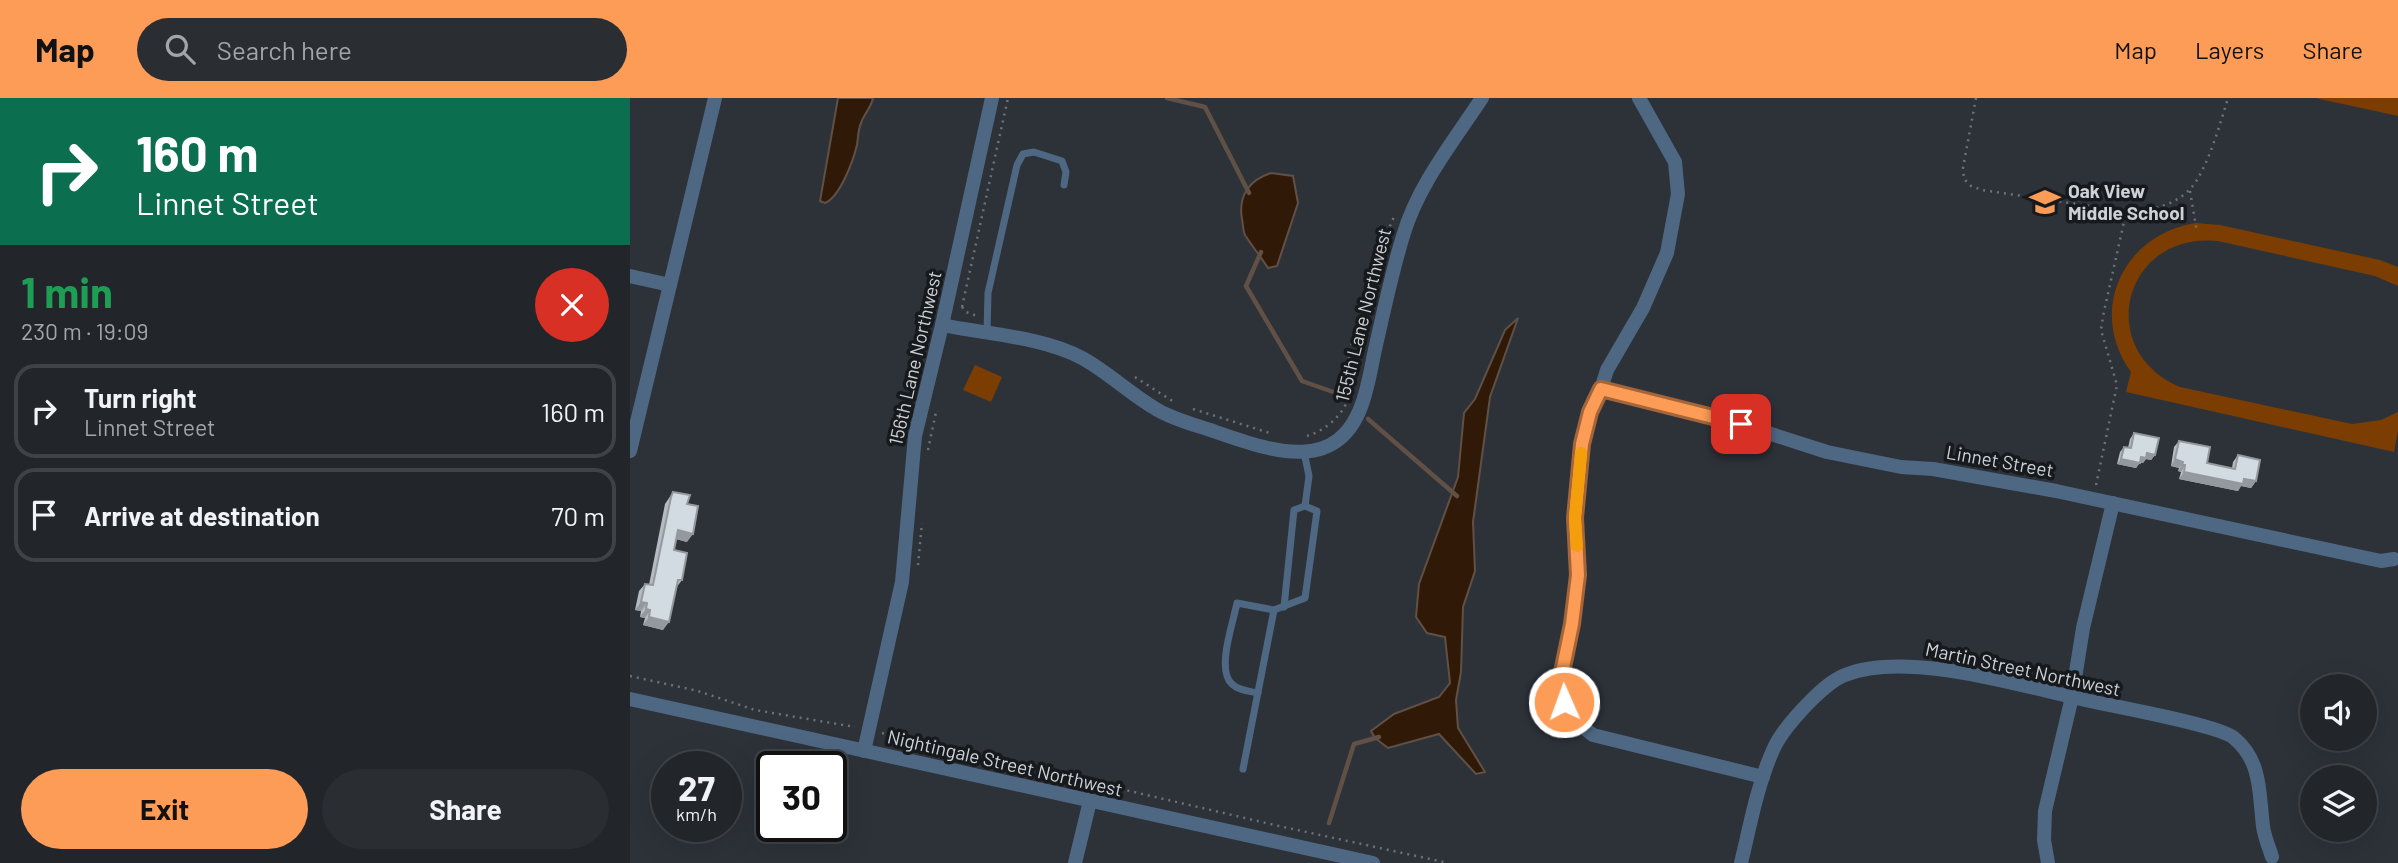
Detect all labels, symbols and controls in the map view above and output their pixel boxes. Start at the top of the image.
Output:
search box [137,18,627,81]
text: Map [35,29,95,69]
icon: search [161,30,199,68]
text: Search here [217,34,352,65]
text: Map [2114,35,2157,64]
text: Layers [2195,35,2264,64]
text: Share [2302,35,2363,64]
text: 160 m [136,123,258,182]
icon: right [21,126,112,217]
place label: Oak View Middle School [2068,179,2184,224]
text: Linnet Street [136,183,319,221]
school or university icon: Oak View Middle School [2028,185,2062,219]
street label: 155th Lane Northwest [1330,226,1395,404]
text: 1 min [21,266,113,316]
button: close [535,268,609,342]
street label: 156th Lane Northwest [883,268,946,447]
text: 230 m · 19:09 [21,317,149,345]
text: Turn right [84,382,197,413]
icon: right [25,392,63,430]
pin [1711,394,1771,454]
text: 160 m [541,396,605,427]
icon: arrive [1722,405,1760,443]
text: Linnet Street [84,413,215,441]
street label: Linnet Street [1945,440,2056,481]
icon: arrive [25,496,63,534]
text: Arrive at destination [84,500,320,531]
text: 70 m [551,500,605,531]
street label: Martin Street Northwest [1924,637,2123,700]
position arrow [1527,665,1601,739]
map controls [2300,674,2377,842]
button: sound [2300,674,2377,751]
street label: Nightingale Street Northwest [885,724,1125,801]
speed limit sign: 30 [756,751,847,842]
button: layers [2300,765,2377,842]
text: 27 [678,766,715,808]
button: Exit [21,769,308,849]
button: Share [322,769,609,849]
text: km/h [676,803,717,825]

